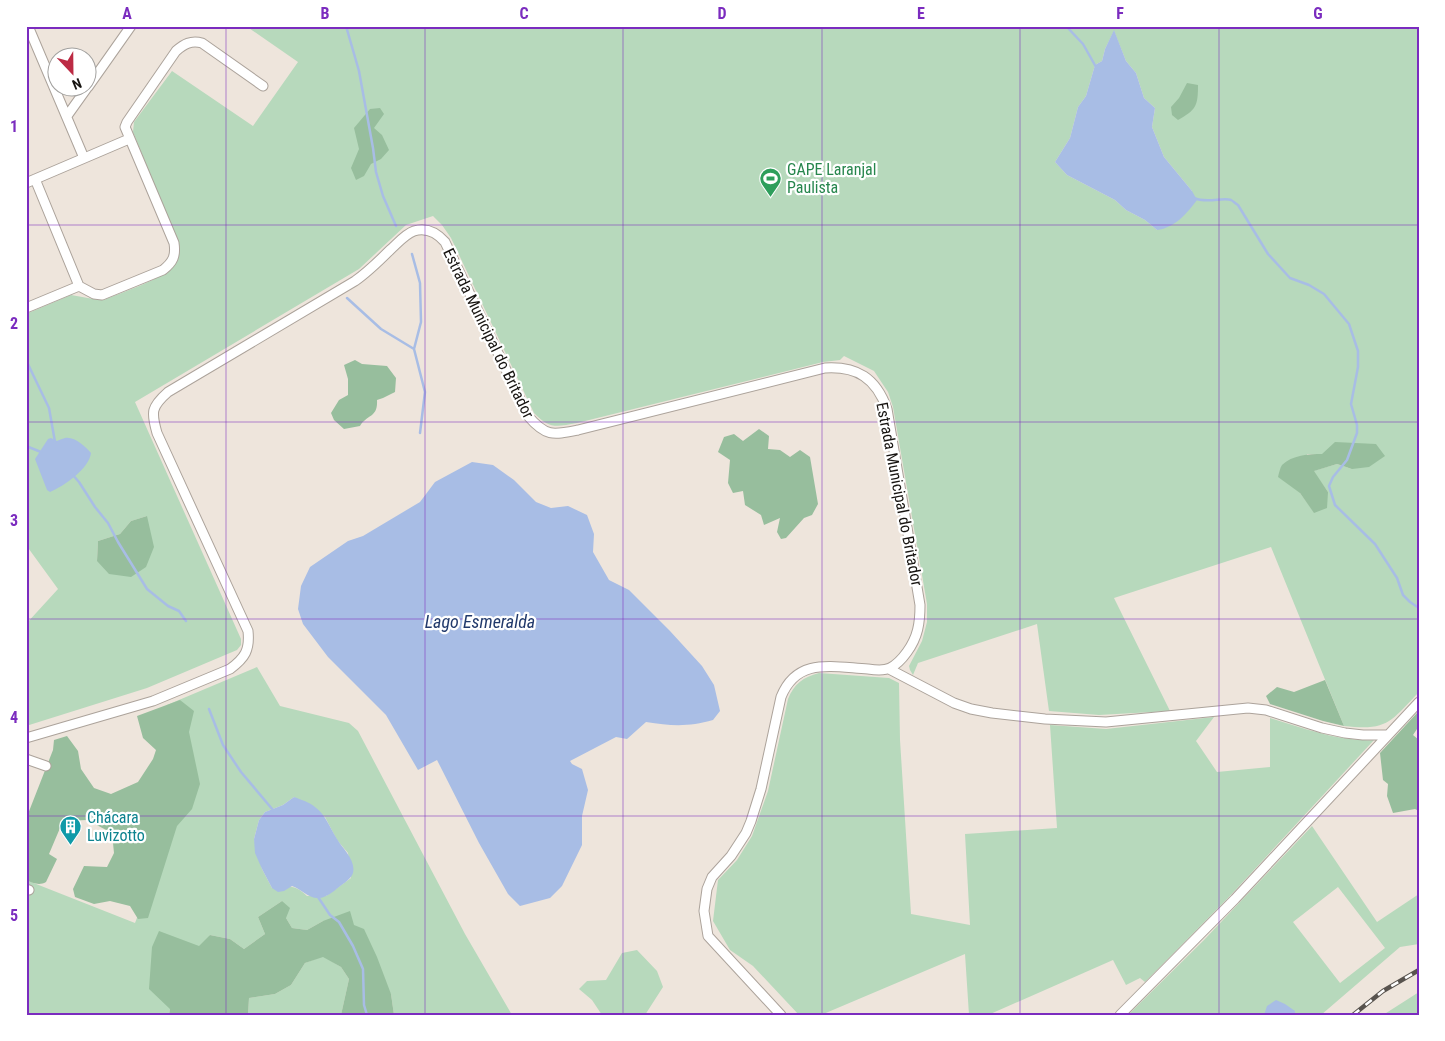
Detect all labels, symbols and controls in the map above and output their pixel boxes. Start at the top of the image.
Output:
text: A [122,4,132,23]
text: B [321,4,330,23]
text: C [519,4,529,23]
text: D [717,4,727,23]
text: E [917,4,925,23]
text: F [1116,4,1124,23]
text: G [1313,4,1323,23]
north arrow [48,48,98,98]
text: N [70,75,84,93]
text: 1 [10,117,18,136]
place label: GAPE Laranjal Paulista [787,160,876,197]
sports icon: GAPE Laranjal Paulista [759,166,783,197]
street label: Estrada Municipal do Britador [439,245,538,421]
text: 2 [10,314,18,333]
street label: Estrada Municipal do Britador [872,401,927,588]
text: 3 [10,511,18,530]
water label: Lago Esmeralda [425,611,535,632]
text: 4 [10,708,18,727]
place label: Chácara Luvizotto [87,808,145,845]
building icon: Chácara Luvizotto [59,814,83,845]
text: 5 [10,906,18,925]

